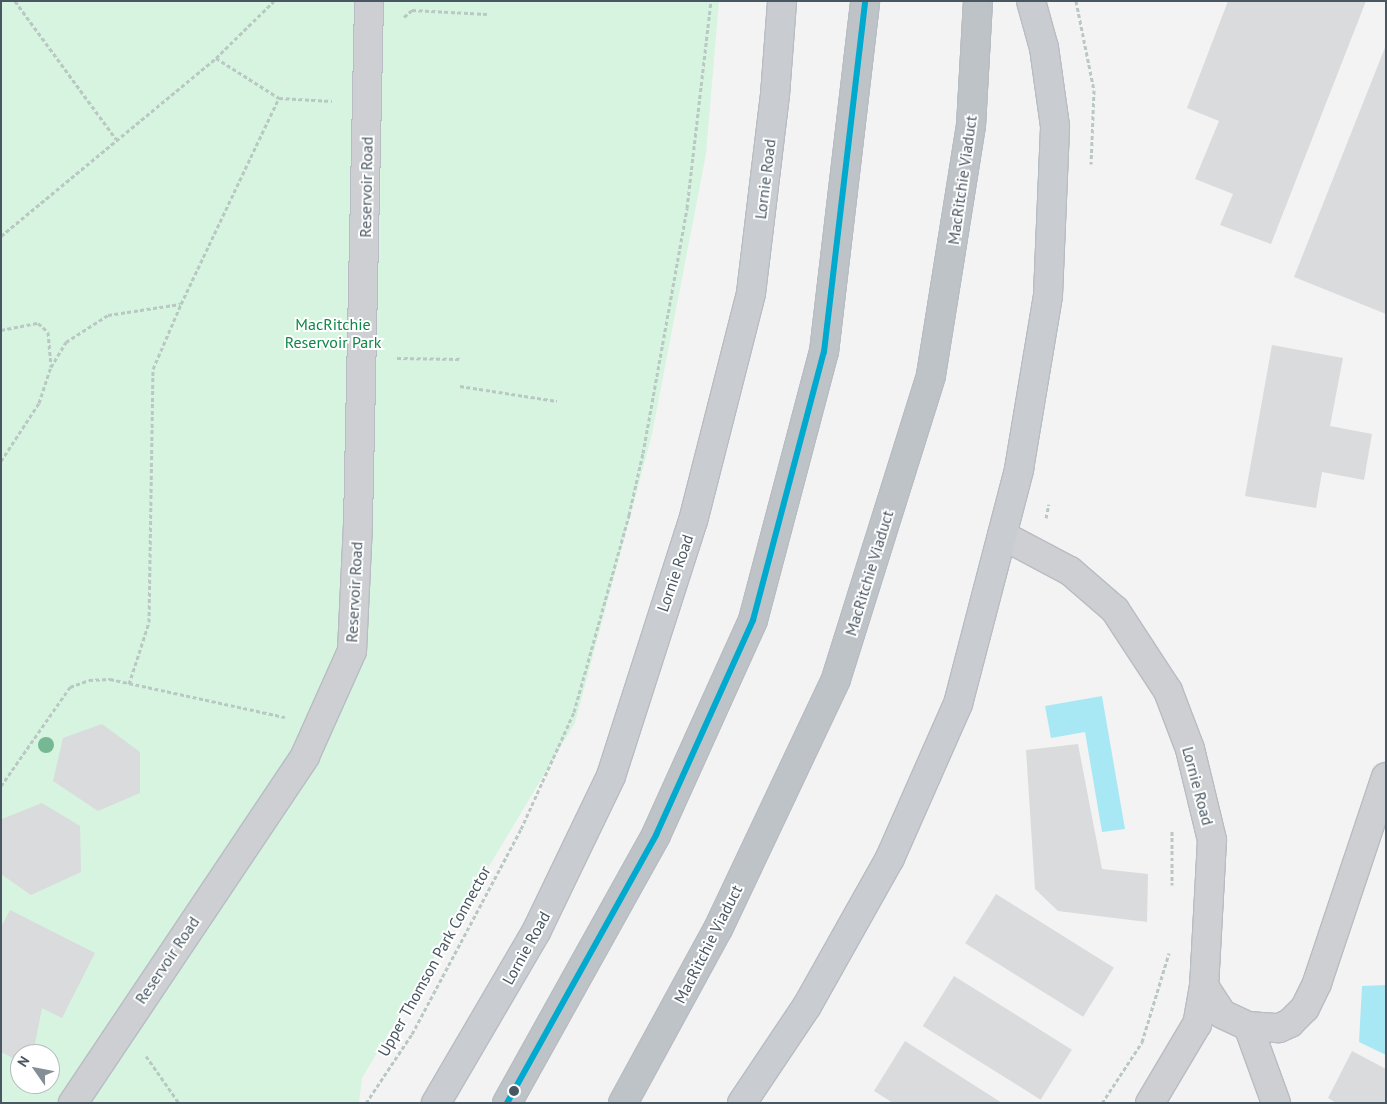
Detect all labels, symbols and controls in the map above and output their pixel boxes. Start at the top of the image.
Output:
street label: MacRitchie Viaduct [943,114,981,246]
street label: Reservoir Road [356,136,376,238]
street label: Lornie Road [751,138,779,220]
park label: MacRitchie Reservoir Park [285,314,381,352]
street label: MacRitchie Viaduct [841,508,897,638]
street label: Lornie Road [653,532,697,614]
street label: Reservoir Road [342,541,366,643]
street label: Lornie Road [1178,745,1218,827]
street label: Upper Thomson Park Connector [373,862,495,1060]
street label: MacRitchie Viaduct [670,881,746,1007]
street label: Lornie Road [498,908,554,988]
street label: Reservoir Road [131,913,203,1007]
north arrow [10,1044,60,1094]
text: N [13,1053,33,1070]
unlabelled marker [509,1086,519,1096]

